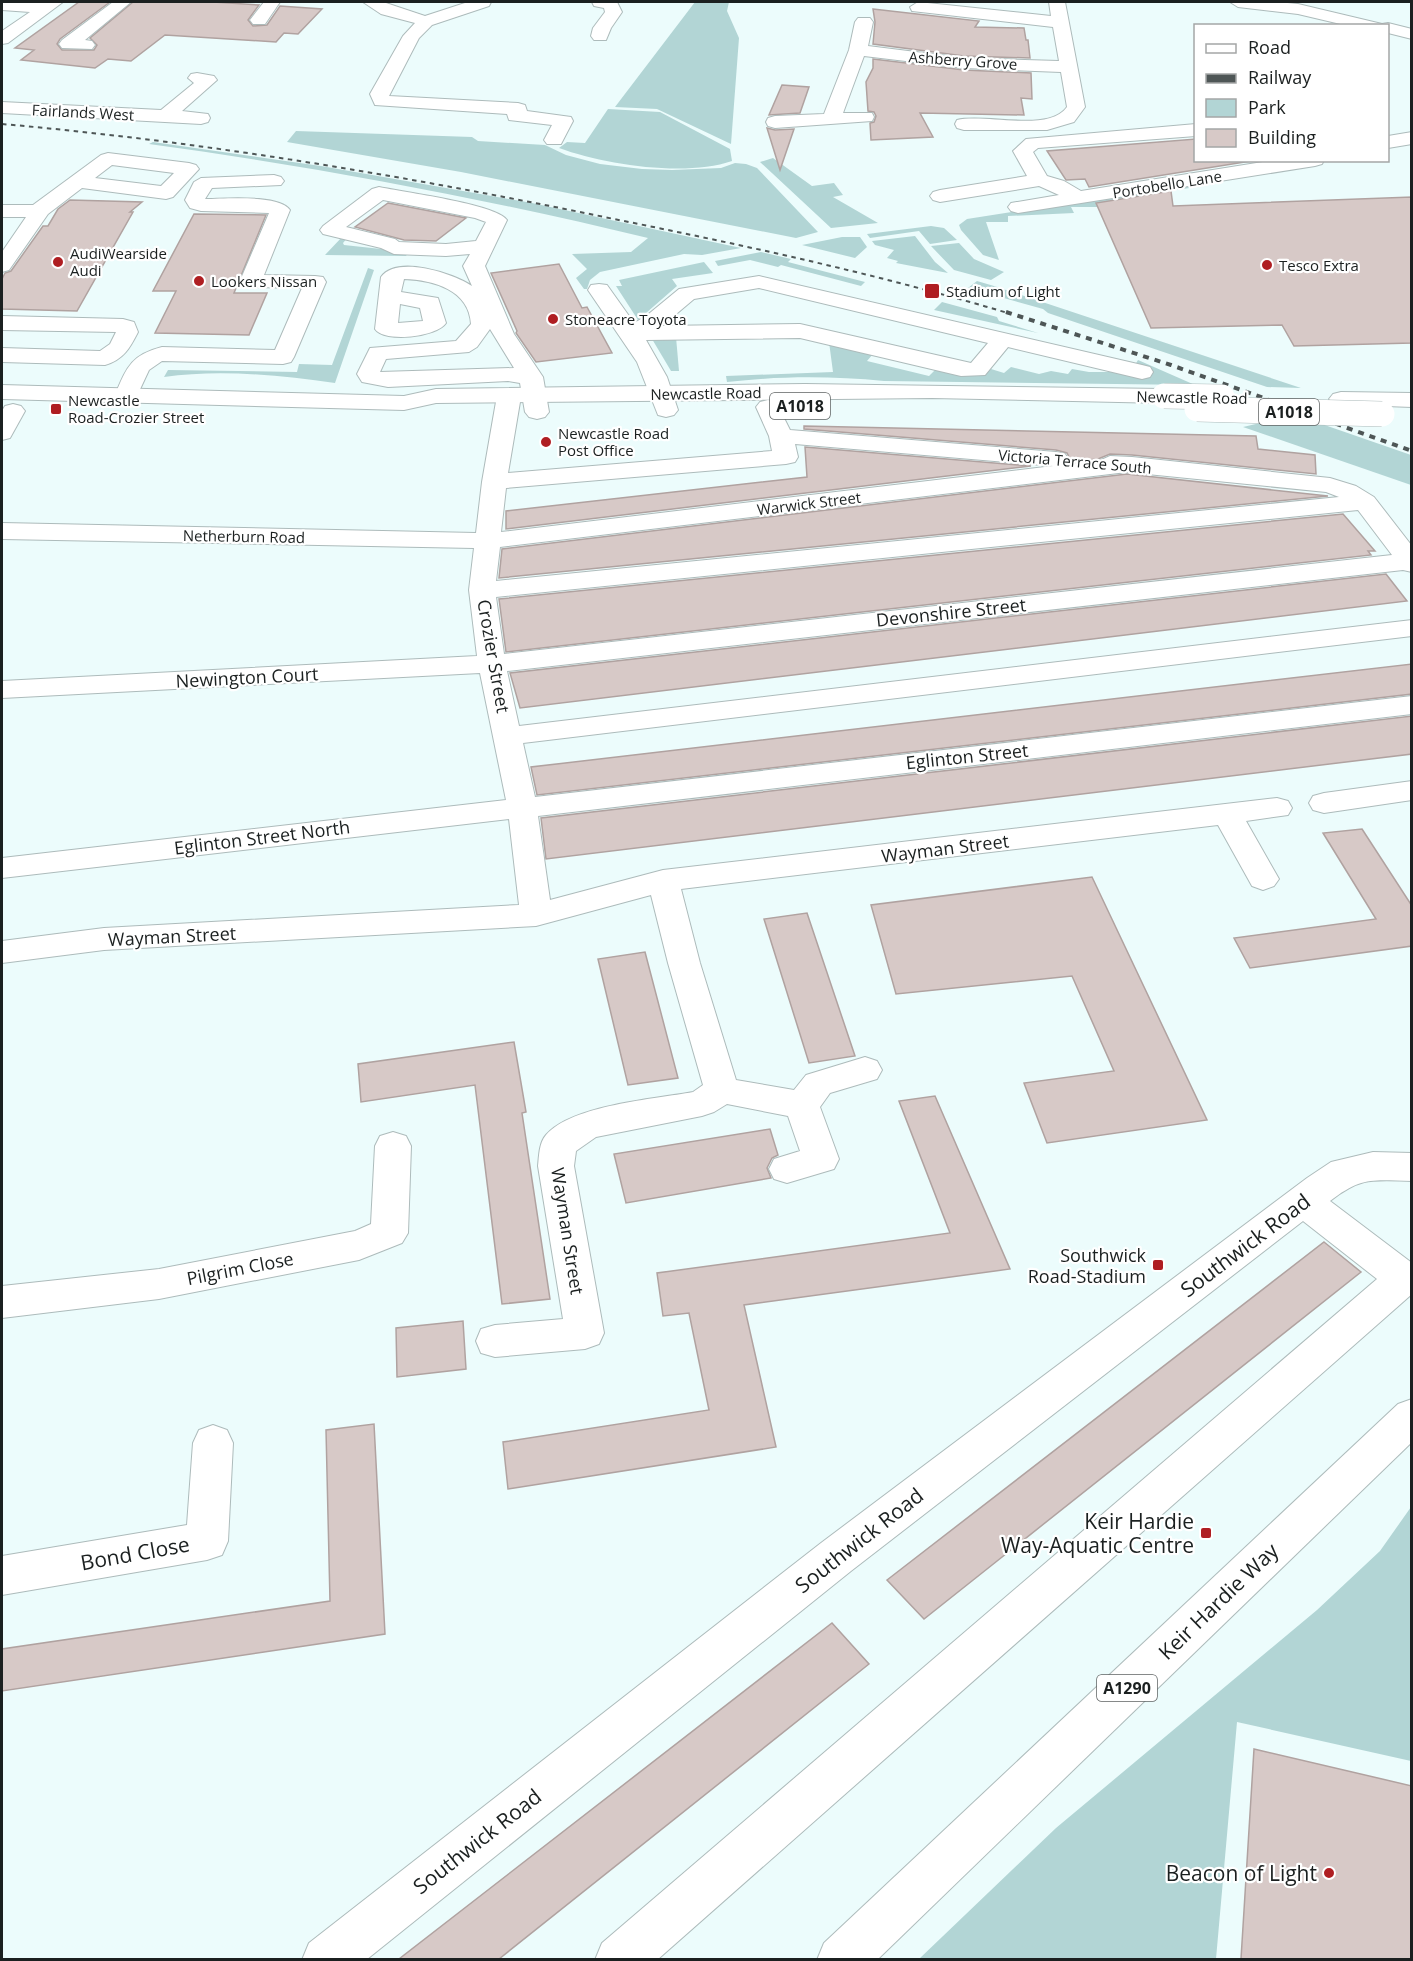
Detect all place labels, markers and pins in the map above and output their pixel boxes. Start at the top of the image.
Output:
place label: AudiWearside Audi [70,243,167,280]
marker: AudiWearside Audi [51,255,65,269]
place label: Tesco Extra [1279,255,1359,275]
marker: Tesco Extra [1260,258,1274,272]
place label: Lookers Nissan [211,271,317,291]
marker: Lookers Nissan [192,274,206,288]
place label: Stadium of Light [946,281,1060,301]
marker: Stadium of Light [923,282,941,300]
place label: Stoneacre Toyota [565,309,687,329]
marker: Stoneacre Toyota [546,312,560,326]
place label: Newcastle Road-Crozier Street [68,390,204,427]
marker: Newcastle Road-Crozier Street [49,402,63,416]
place label: Newcastle Road Post Office [558,423,669,460]
marker: Newcastle Road Post Office [539,435,553,449]
place label: Southwick Road-Stadium [1028,1243,1147,1288]
marker: Southwick Road-Stadium [1151,1258,1165,1272]
place label: Keir Hardie Way-Aquatic Centre [1001,1507,1194,1559]
marker: Keir Hardie Way-Aquatic Centre [1199,1526,1213,1540]
place label: Beacon of Light [1166,1859,1317,1887]
marker: Beacon of Light [1322,1866,1336,1880]

